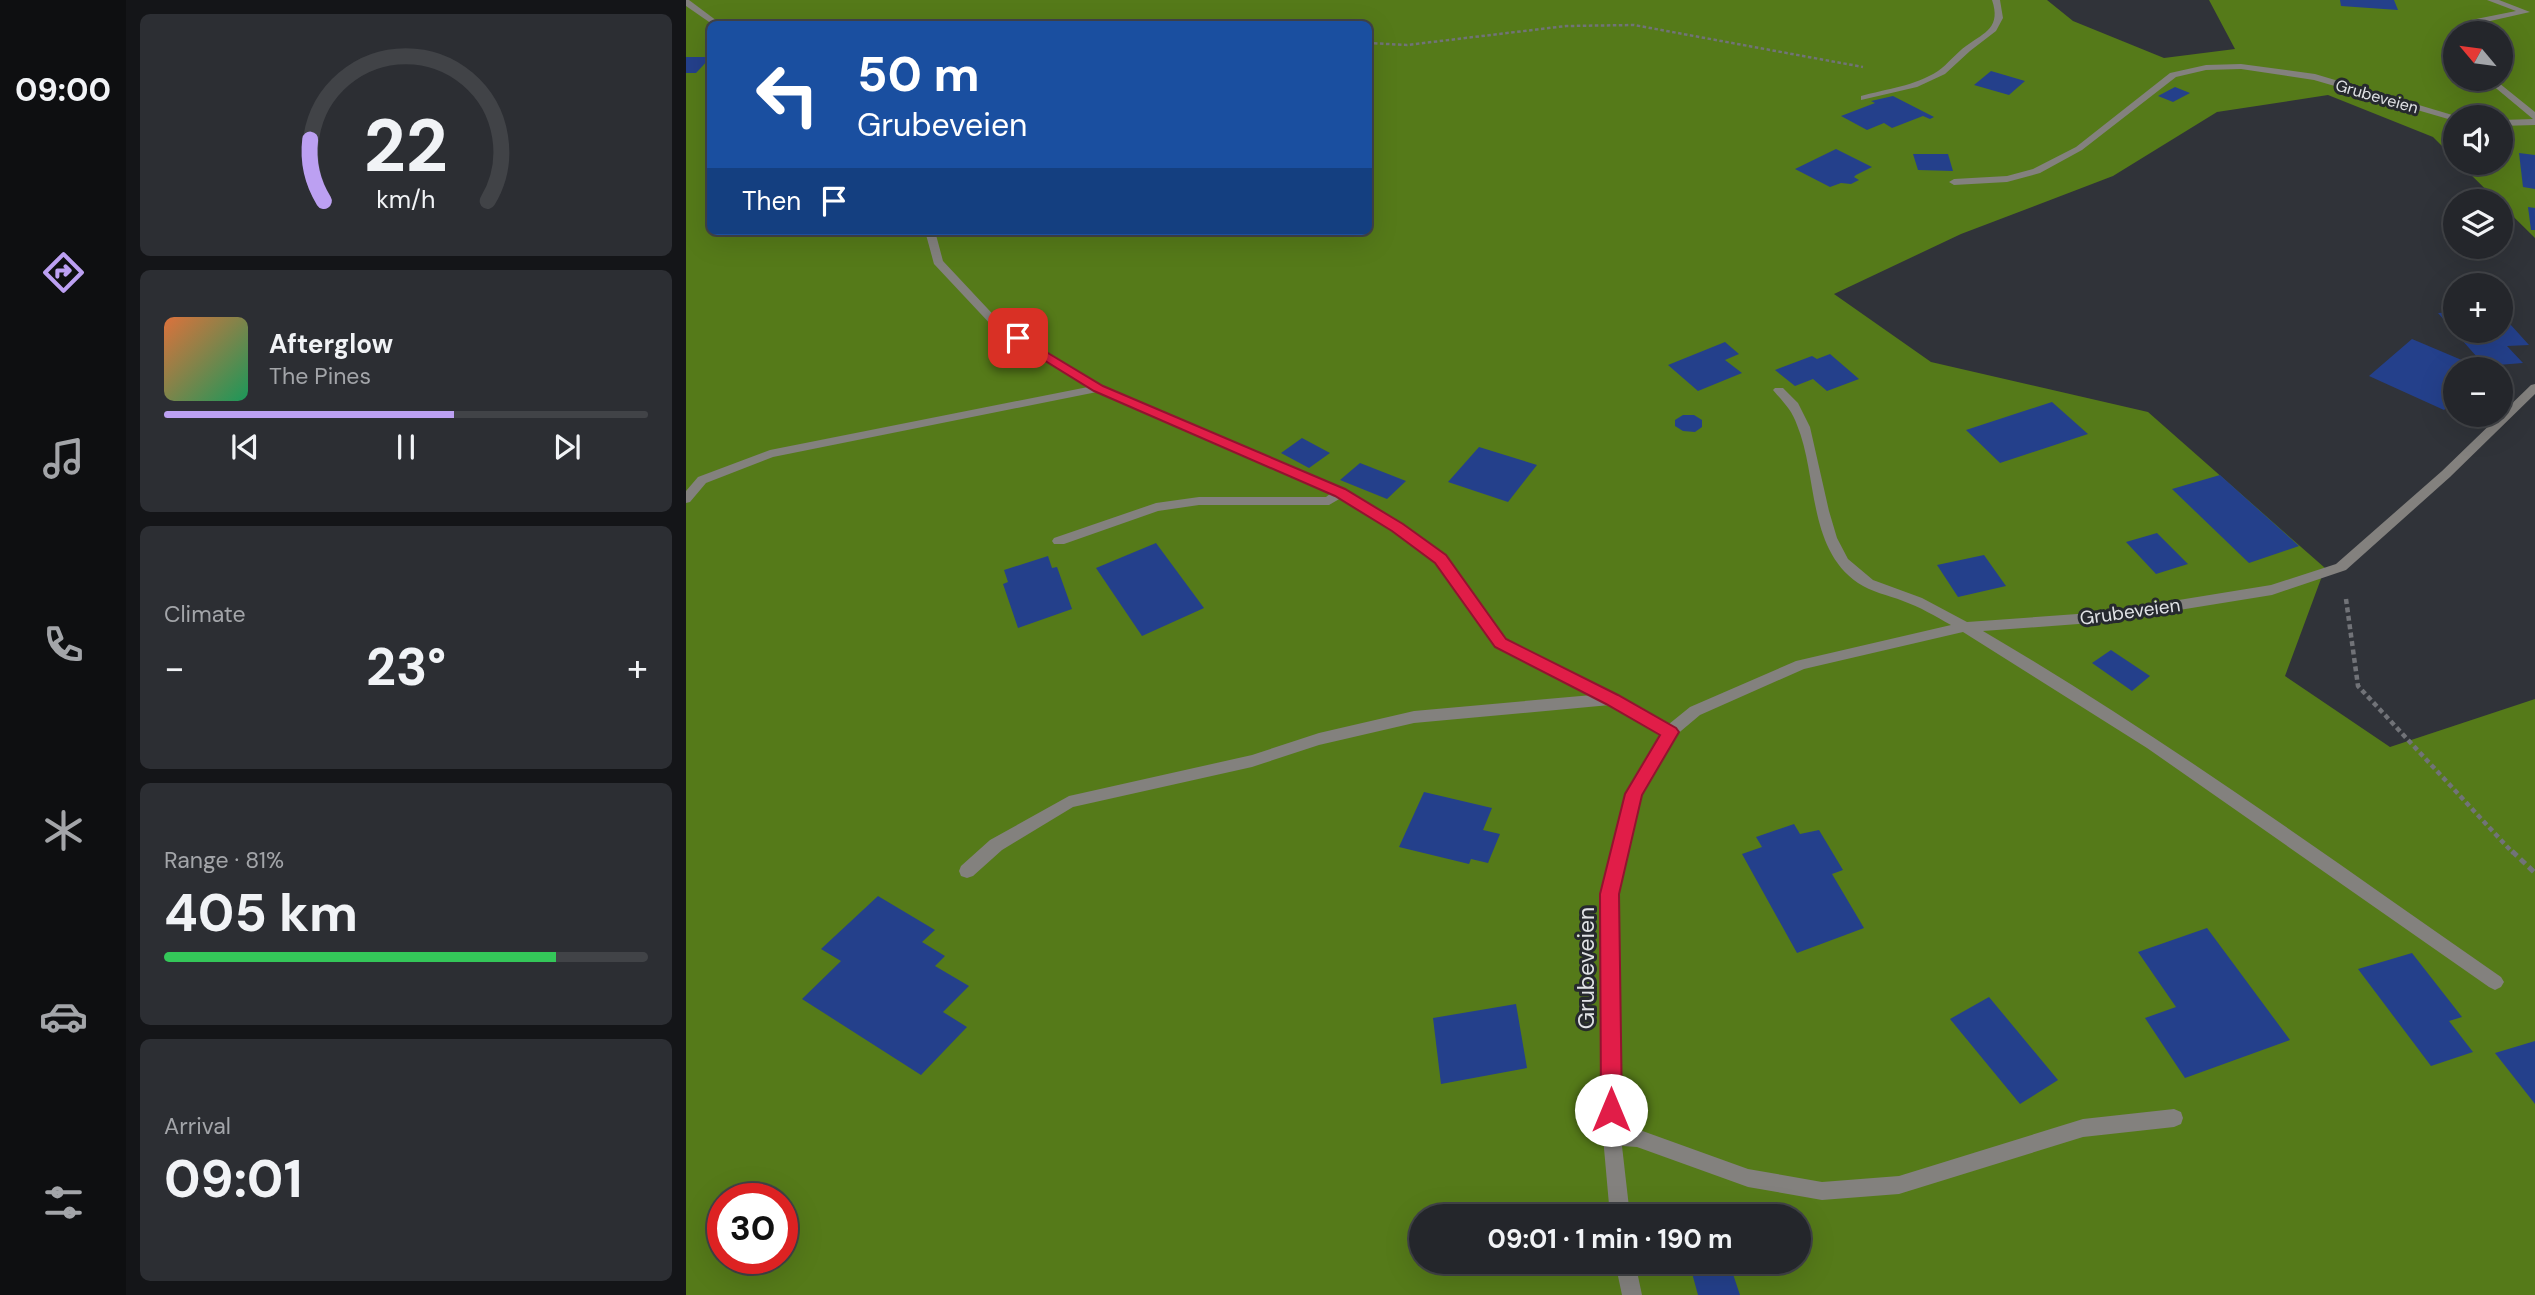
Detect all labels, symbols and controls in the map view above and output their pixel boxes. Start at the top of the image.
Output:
north arrow [2443,21,2513,91]
map controls [2443,21,2513,427]
text: 50 m [857,42,980,106]
icon: left [742,49,833,140]
text: 09:00 [15,69,111,111]
street label: Grubeveien [2333,75,2421,118]
text: 22 [364,99,448,194]
text: Grubeveien [857,104,1027,146]
button: sound [2443,105,2513,175]
icon: arrive [815,182,853,220]
text: km/h [376,183,436,216]
text: Then [742,184,801,218]
button: layers [2443,189,2513,259]
icon: directions [39,248,88,297]
button: + [2443,273,2513,343]
pin [988,308,1048,368]
icon: arrive [999,319,1037,357]
text: Afterglow [269,327,393,361]
button: − [2443,357,2513,427]
text: The Pines [269,361,371,391]
icon: previous [226,428,264,466]
icon: pause [387,428,425,466]
icon: next [548,428,586,466]
icon: music [39,434,88,483]
street label: Grubeveien [2078,592,2182,631]
text: Climate [164,599,246,629]
icon: phone [39,620,88,669]
text: 23° [366,633,446,701]
text: − [164,643,185,693]
text: + [627,643,648,693]
icon: climate [39,806,88,855]
text: Range · 81% [164,845,284,875]
text: 405 km [164,879,358,947]
street label: Grubeveien [1571,907,1601,1029]
icon: car [39,992,88,1041]
position arrow [1574,1073,1648,1147]
text: Arrival [164,1111,231,1141]
text: 09:01 [164,1145,302,1213]
icon: filters [39,1178,88,1227]
speed limit sign: 30 [707,1183,798,1274]
text: 09:01 · 1 min · 190 m [1488,1222,1732,1256]

